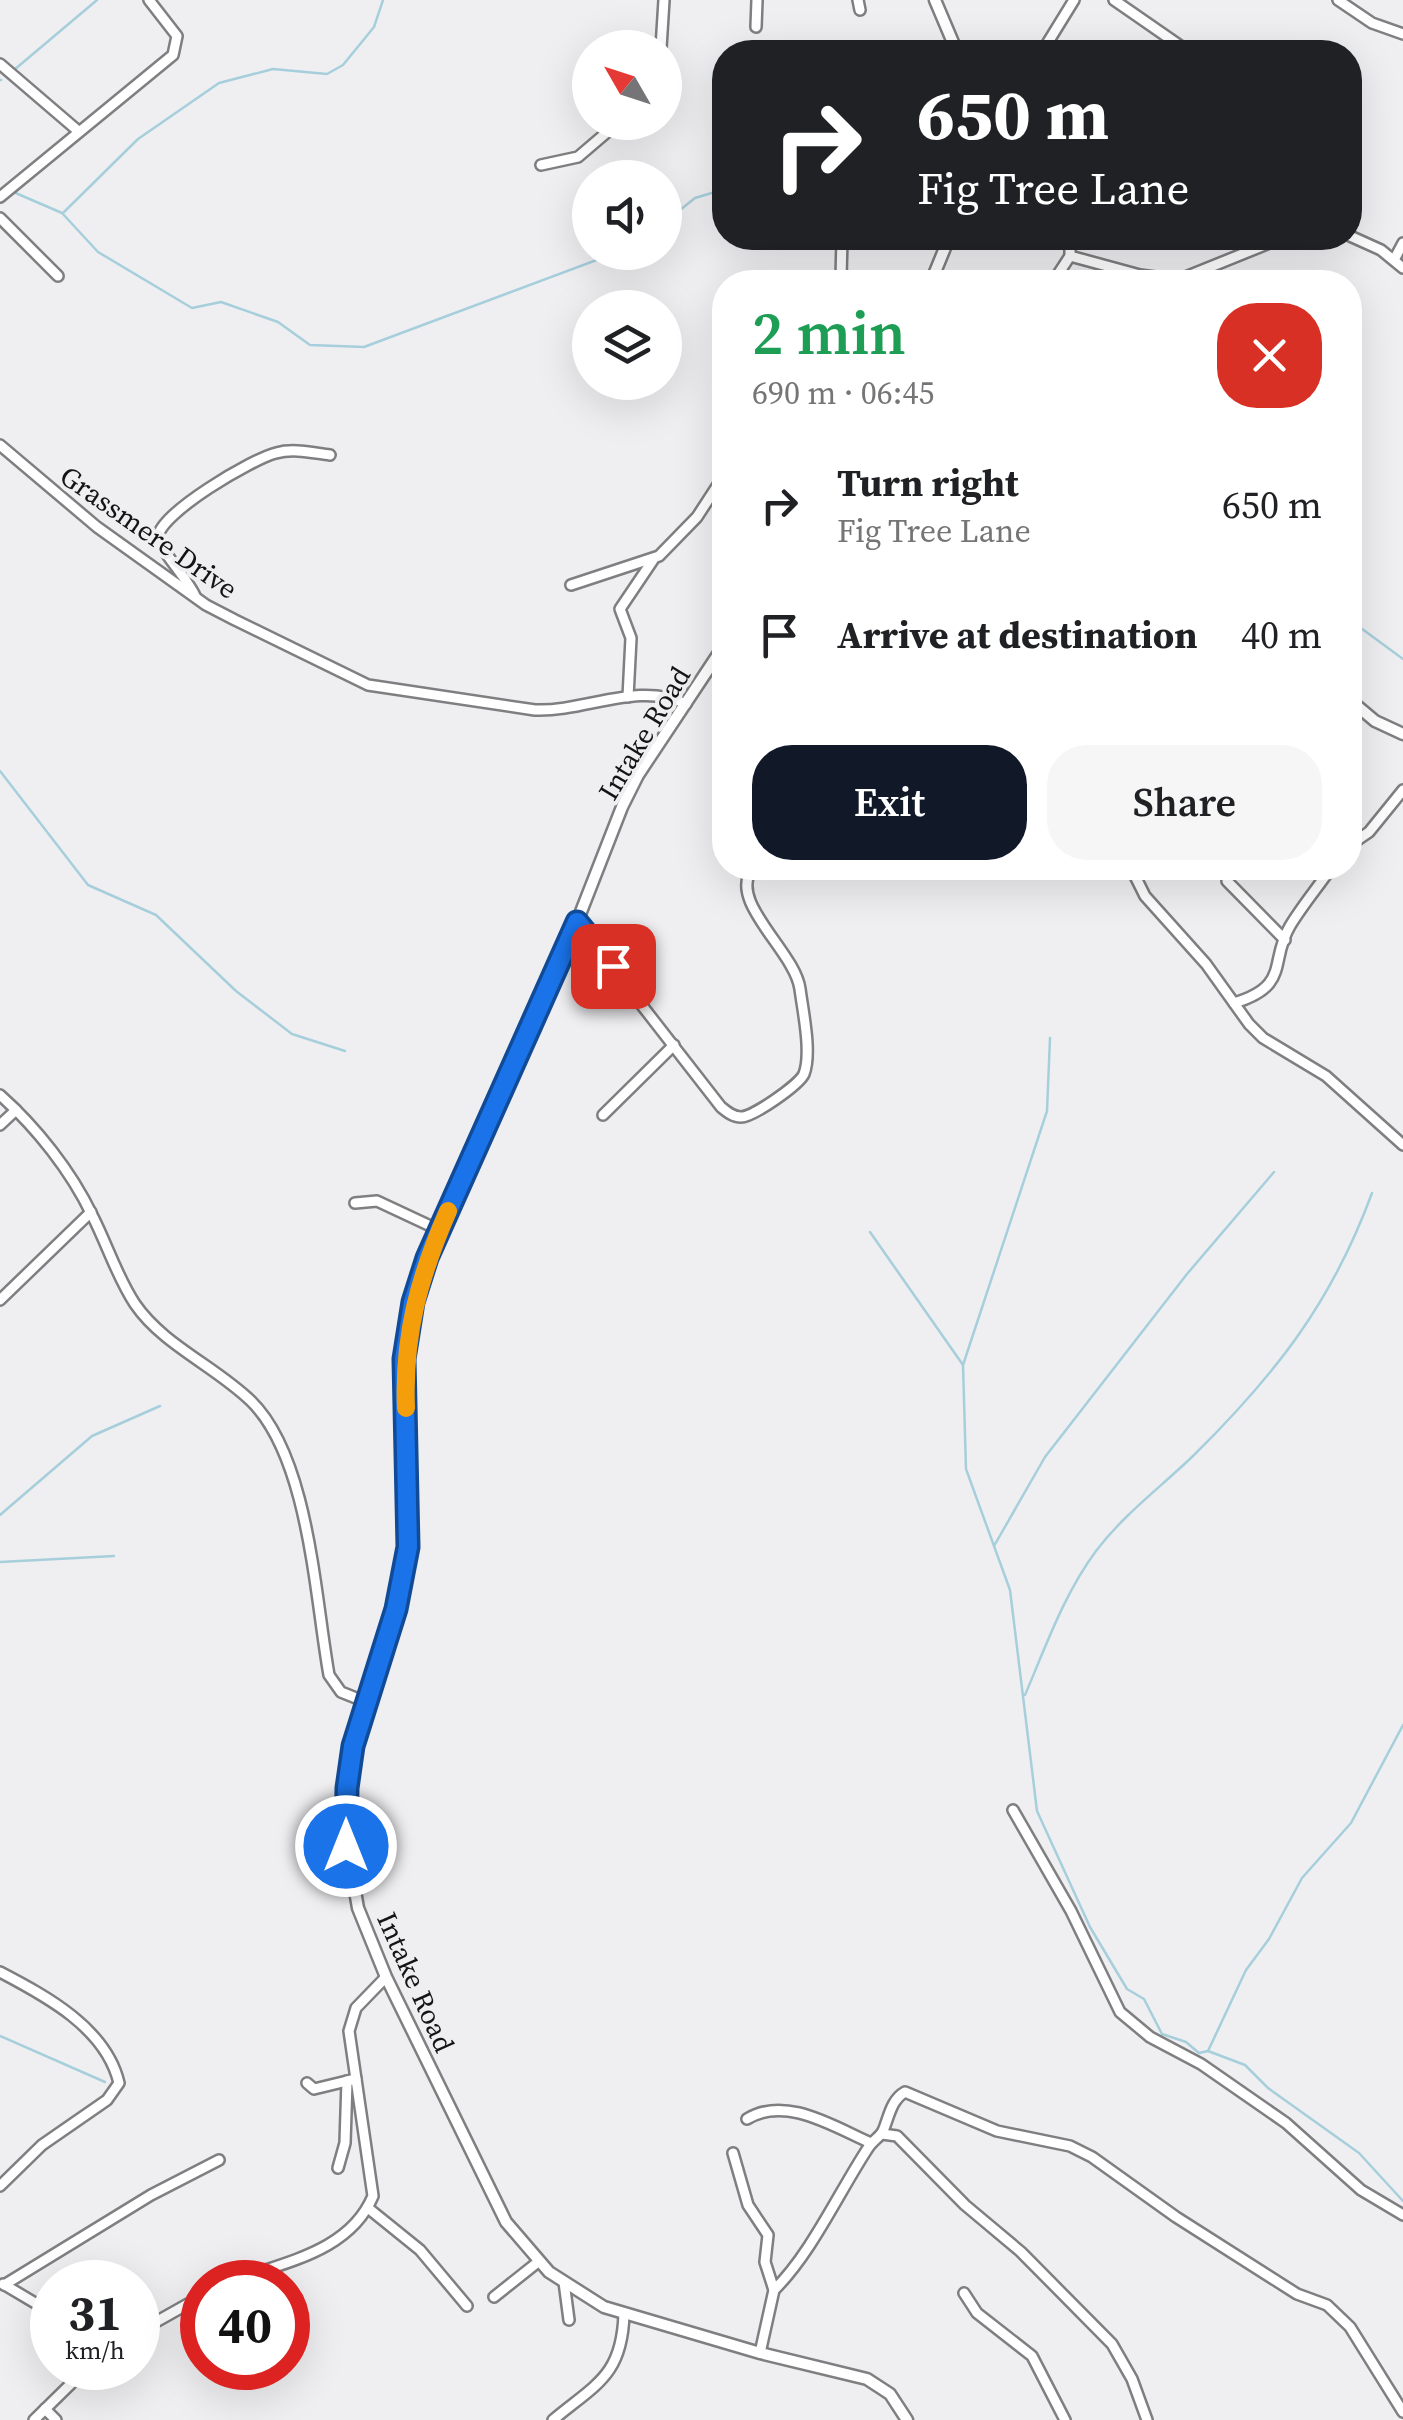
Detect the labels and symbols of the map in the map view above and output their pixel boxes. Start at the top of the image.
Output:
north arrow [572,30,682,140]
street label: Grassmere Drive [53,457,245,607]
street label: Intake Road [589,659,699,807]
pin [571,924,656,1009]
position arrow [294,1794,398,1898]
street label: Intake Road [368,1906,464,2058]
speed limit sign: 40 [180,2260,310,2390]

